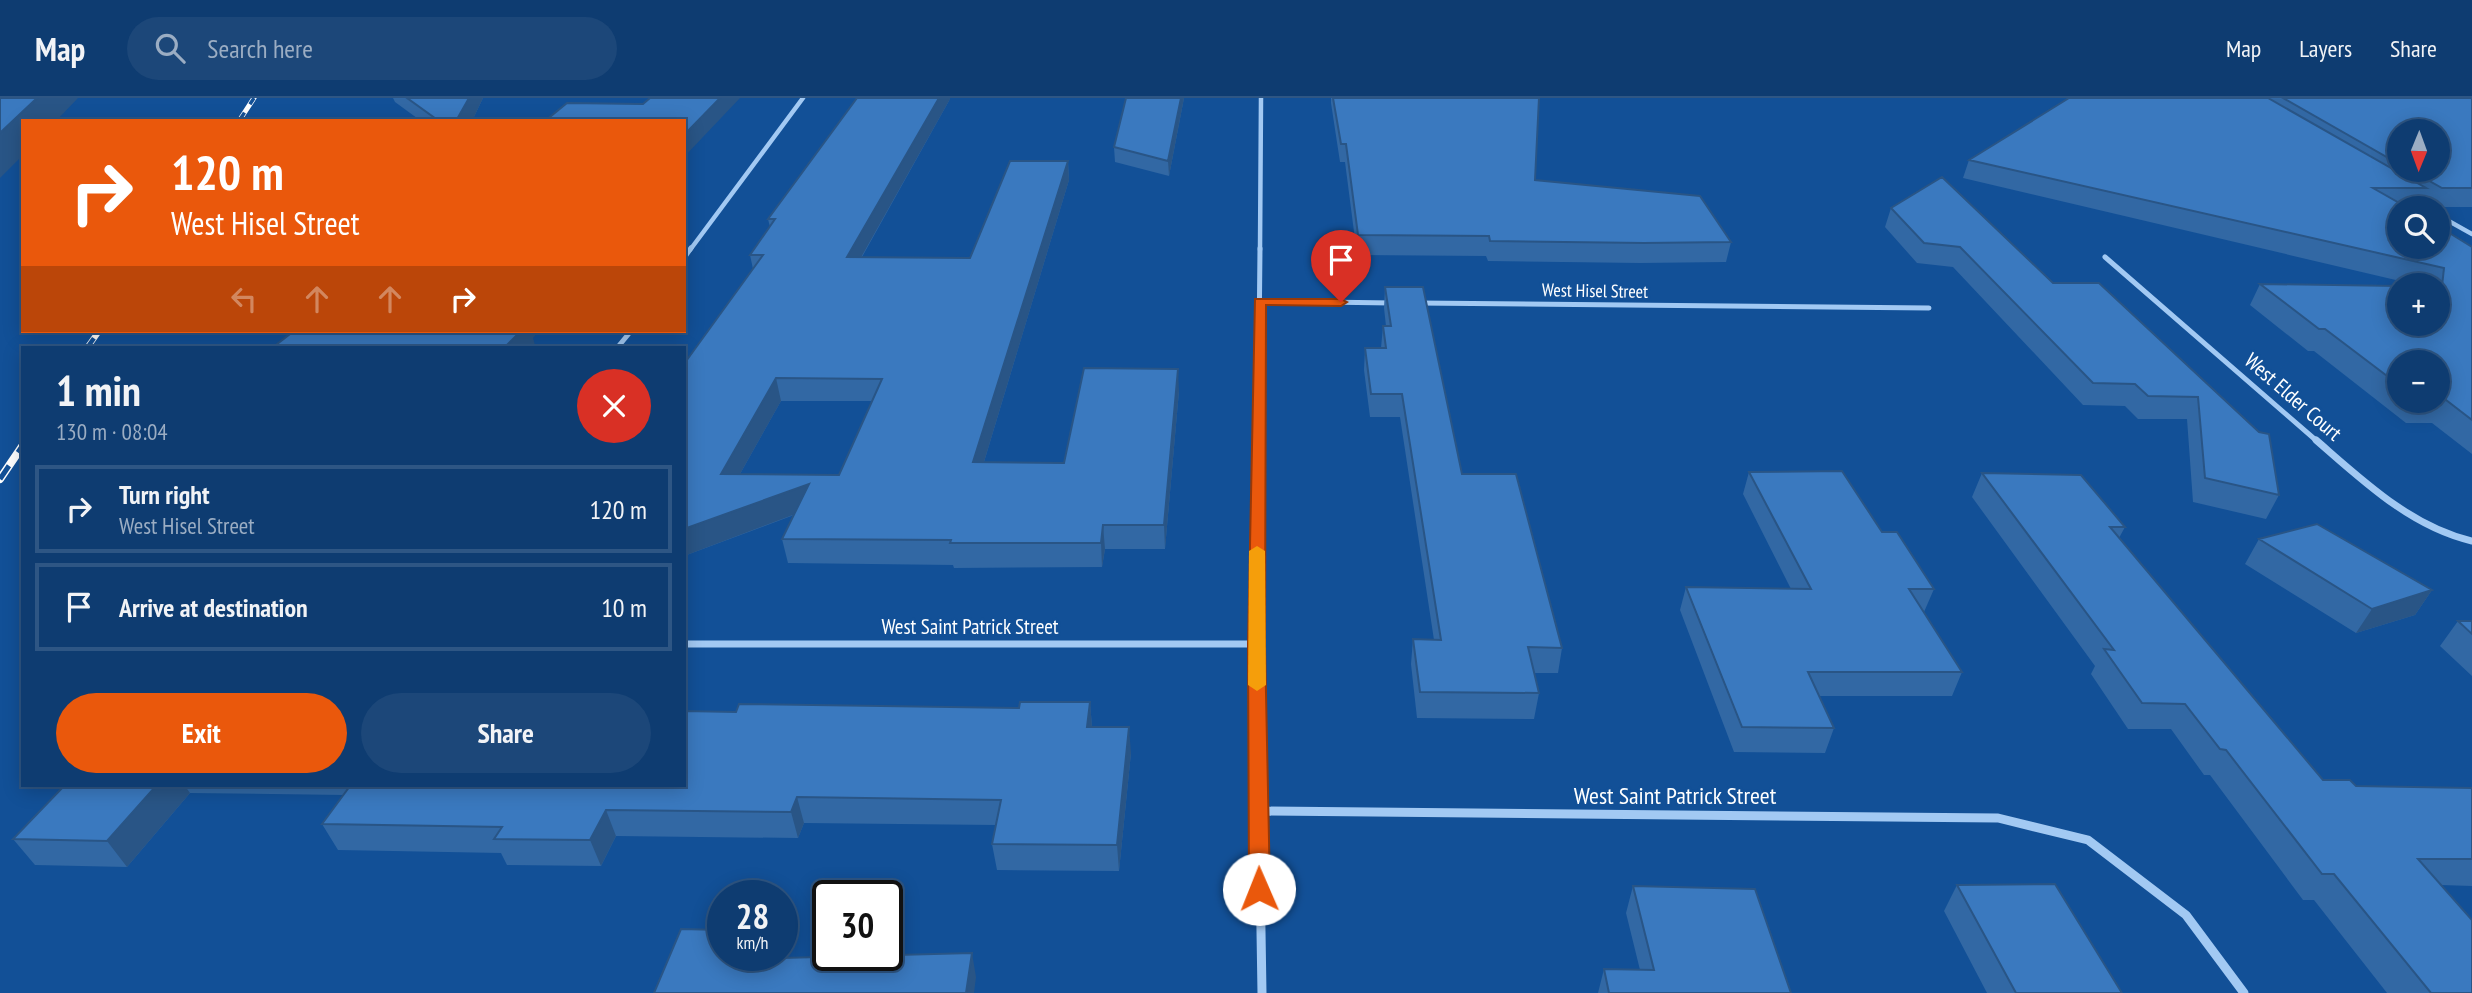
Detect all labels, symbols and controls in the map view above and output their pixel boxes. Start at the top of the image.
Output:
search box [127,17,617,80]
text: Map [35,27,85,70]
icon: search [151,29,189,67]
text: Search here [207,32,313,65]
text: Map [2226,33,2261,64]
text: Layers [2299,33,2352,64]
text: Share [2390,33,2437,64]
north arrow [2387,119,2450,182]
map controls [2387,119,2450,413]
text: 120 m [171,140,284,204]
icon: right [56,147,147,238]
button: search [2387,196,2450,259]
text: West Hisel Street [171,202,360,244]
pin [1311,230,1371,302]
icon: arrive [1322,241,1360,279]
button: + [2387,273,2450,336]
street label: West Hisel Street [1542,278,1648,303]
icon: left [225,280,263,318]
icon: ahead [298,280,336,318]
icon: ahead [371,280,409,318]
icon: right [444,280,482,318]
street label: West Elder Court [2239,347,2348,446]
button: − [2387,350,2450,413]
text: 1 min [56,363,141,418]
button: close [577,369,651,443]
text: 130 m · 08:04 [56,417,168,446]
text: Turn right [119,478,210,511]
icon: right [60,490,98,528]
text: 120 m [589,493,647,526]
text: West Hisel Street [119,511,255,540]
icon: arrive [60,588,98,626]
text: Arrive at destination [119,591,308,624]
text: 10 m [601,591,647,624]
street label: West Saint Patrick Street [881,613,1059,640]
button: Exit [56,693,347,773]
button: Share [361,693,651,773]
street label: West Saint Patrick Street [1574,780,1777,811]
position arrow [1222,852,1296,926]
speed limit sign: 30 [812,880,903,971]
text: 28 [736,893,769,939]
text: km/h [737,931,768,954]

